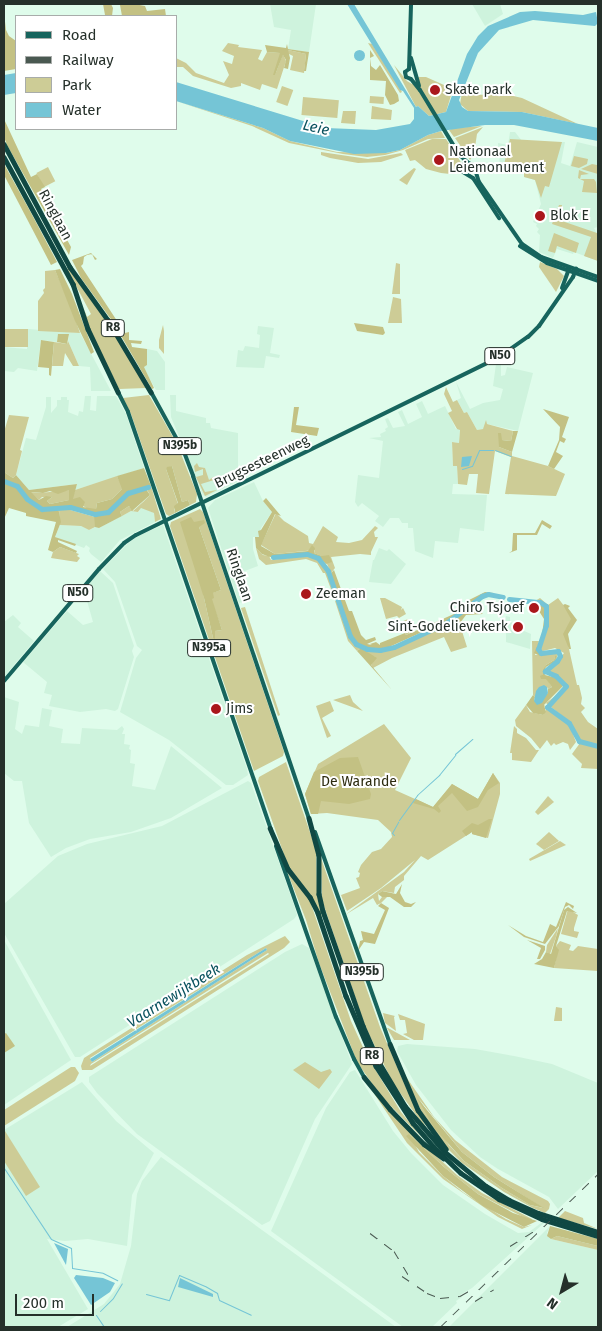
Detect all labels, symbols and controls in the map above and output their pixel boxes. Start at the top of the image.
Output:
legend [15,15,178,130]
text: Road [62,26,97,44]
text: Railway [62,51,114,69]
text: Park [62,76,92,94]
place label: Skate park [445,82,512,98]
marker: Skate park [429,84,441,96]
text: Water [62,101,101,119]
water label: Leie [301,116,331,140]
place label: Nationaal Leiemonument [449,144,544,176]
marker: Nationaal Leiemonument [433,154,445,166]
street label: Ringlaan [35,187,75,243]
place label: Blok E [550,208,589,224]
marker: Blok E [534,210,546,222]
road number: R8 [100,318,126,338]
road number: N50 [484,346,516,366]
street label: Brugsesteenweg [212,432,312,492]
road number: N395b [158,436,202,456]
street label: Ringlaan [222,546,256,604]
road number: N50 [62,584,94,602]
place label: Zeeman [316,586,366,602]
marker: Zeeman [300,588,312,600]
place label: Chiro Tsjoef [450,600,524,616]
marker: Chiro Tsjoef [528,602,540,614]
place label: Sint-Godelievekerk [388,619,508,635]
marker: Sint-Godelievekerk [512,621,524,633]
road number: N395a [186,638,232,658]
place label: Jims [226,701,253,717]
marker: Jims [210,703,222,715]
park label: De Warande [321,774,397,790]
water label: Vaarnewijkbeek [124,960,224,1032]
road number: N395b [340,962,384,982]
road number: R8 [360,1046,384,1066]
north arrow [537,1266,587,1316]
scale bar [18,1284,96,1316]
text: 200 m [23,1294,64,1312]
text: N [544,1294,562,1313]

